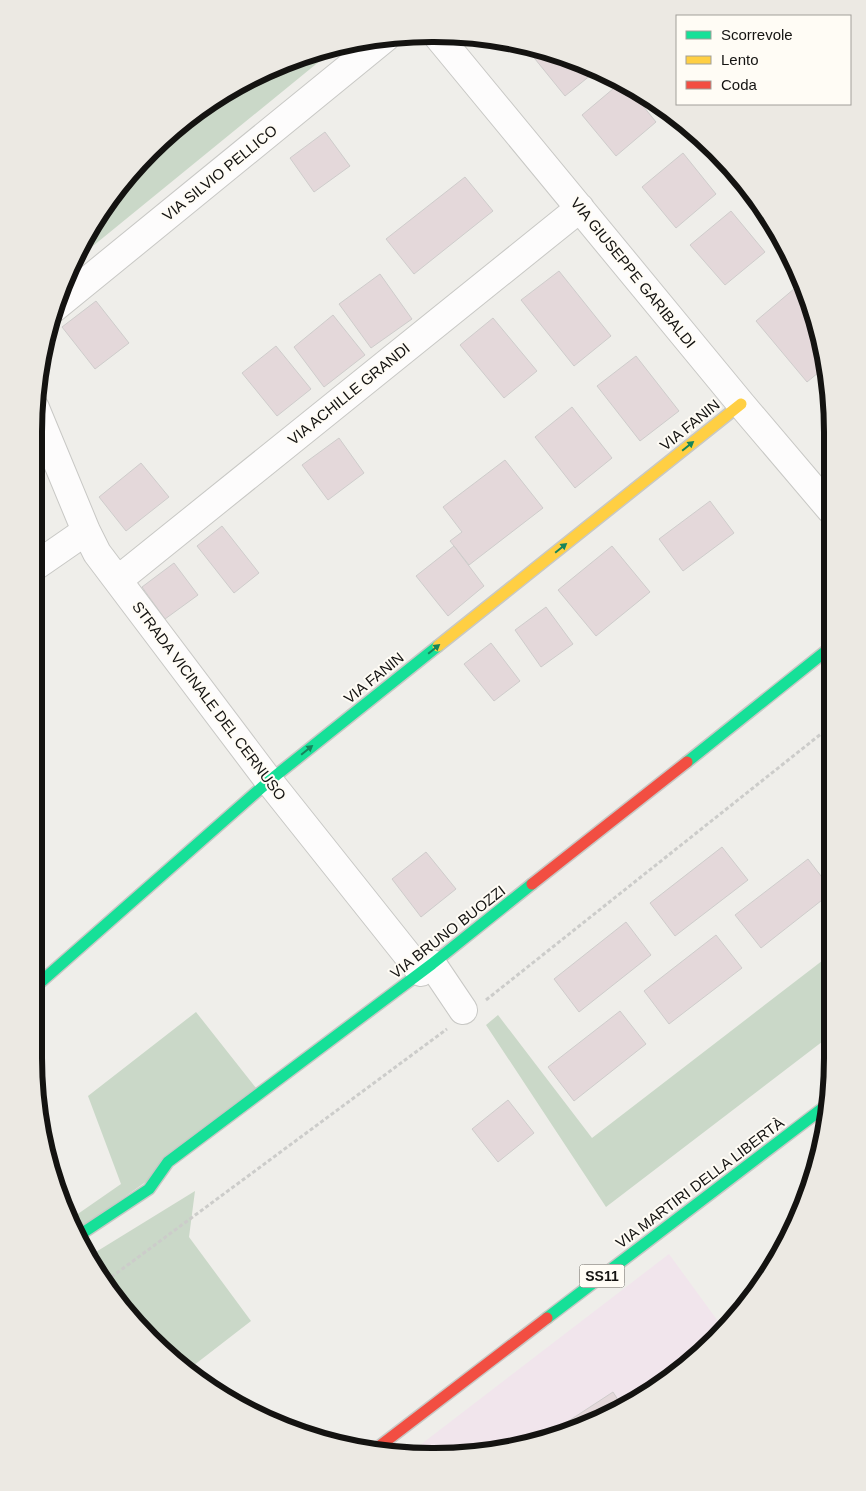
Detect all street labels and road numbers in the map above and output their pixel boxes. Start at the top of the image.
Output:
street label: VIA SILVIO PELLICO [159,121,280,224]
street label: VIA GIUSEPPE GARIBALDI [567,194,699,351]
street label: VIA ACHILLE GRANDI [284,339,413,448]
street label: VIA FANIN [656,395,723,454]
street label: STRADA VICINALE DEL CERNUSO [129,598,290,803]
street label: VIA FANIN [340,648,407,707]
street label: VIA BRUNO BUOZZI [387,882,508,982]
street label: VIA MARTIRI DELLA LIBERTÀ [612,1114,787,1251]
road number: SS11 [580,1264,624,1288]

